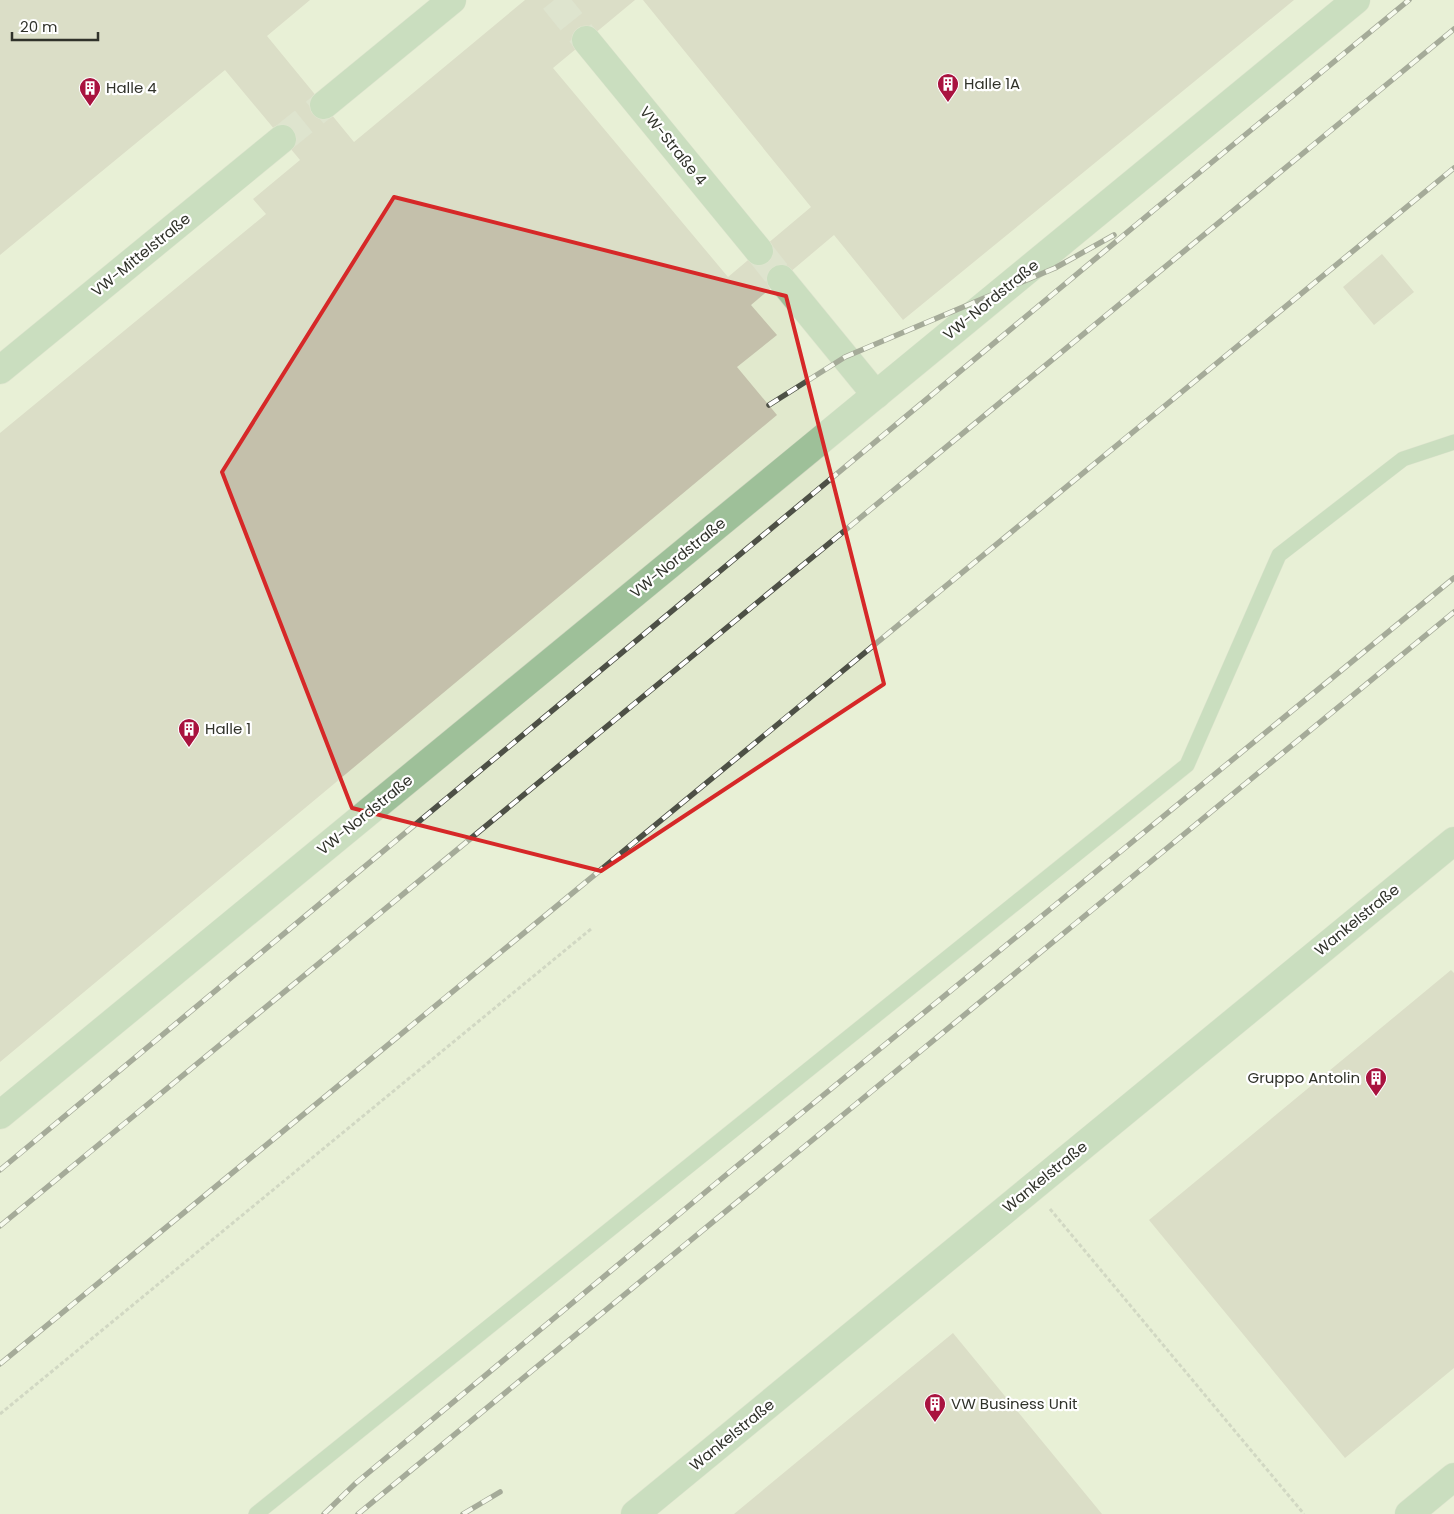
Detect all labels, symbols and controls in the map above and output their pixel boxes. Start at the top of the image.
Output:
scale bar [12,10,99,42]
text: 20 m [20,16,58,37]
building icon: Halle 1A [936,72,960,103]
place label: Halle 1A [964,73,1020,94]
building icon: Halle 4 [78,76,102,107]
place label: Halle 4 [106,77,157,98]
street label: VW-Straße 4 [635,102,712,190]
street label: VW-Mittelstraße [87,208,195,301]
street label: VW-Nordstraße [938,254,1043,345]
street label: VW-Nordstraße [625,512,730,603]
building icon: Halle 1 [177,717,201,748]
place label: Halle 1 [205,718,251,739]
street label: VW-Nordstraße [312,769,417,860]
street label: Wankelstraße [1310,879,1404,960]
building icon: Gruppo Antolin [1364,1066,1388,1097]
place label: Gruppo Antolin [1247,1067,1360,1088]
street label: Wankelstraße [998,1136,1092,1217]
building icon: VW Business Unit [923,1392,947,1423]
place label: VW Business Unit [951,1393,1078,1414]
street label: Wankelstraße [685,1394,779,1475]

